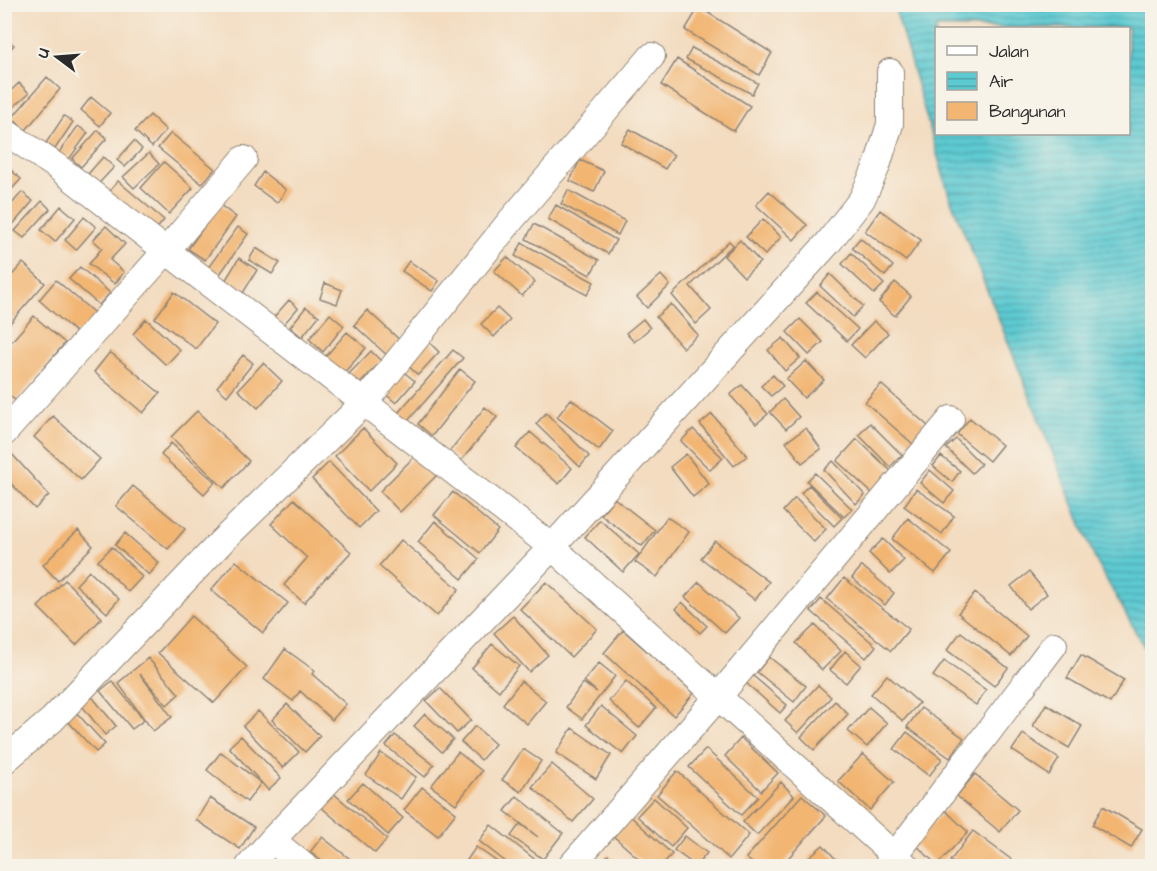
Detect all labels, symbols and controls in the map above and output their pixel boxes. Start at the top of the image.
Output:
north arrow [27,27,87,87]
legend [935,27,1130,135]
text: Jalan [989,39,1029,64]
text: U [32,46,55,60]
text: Air [989,69,1013,94]
text: Bangunan [989,99,1066,125]

